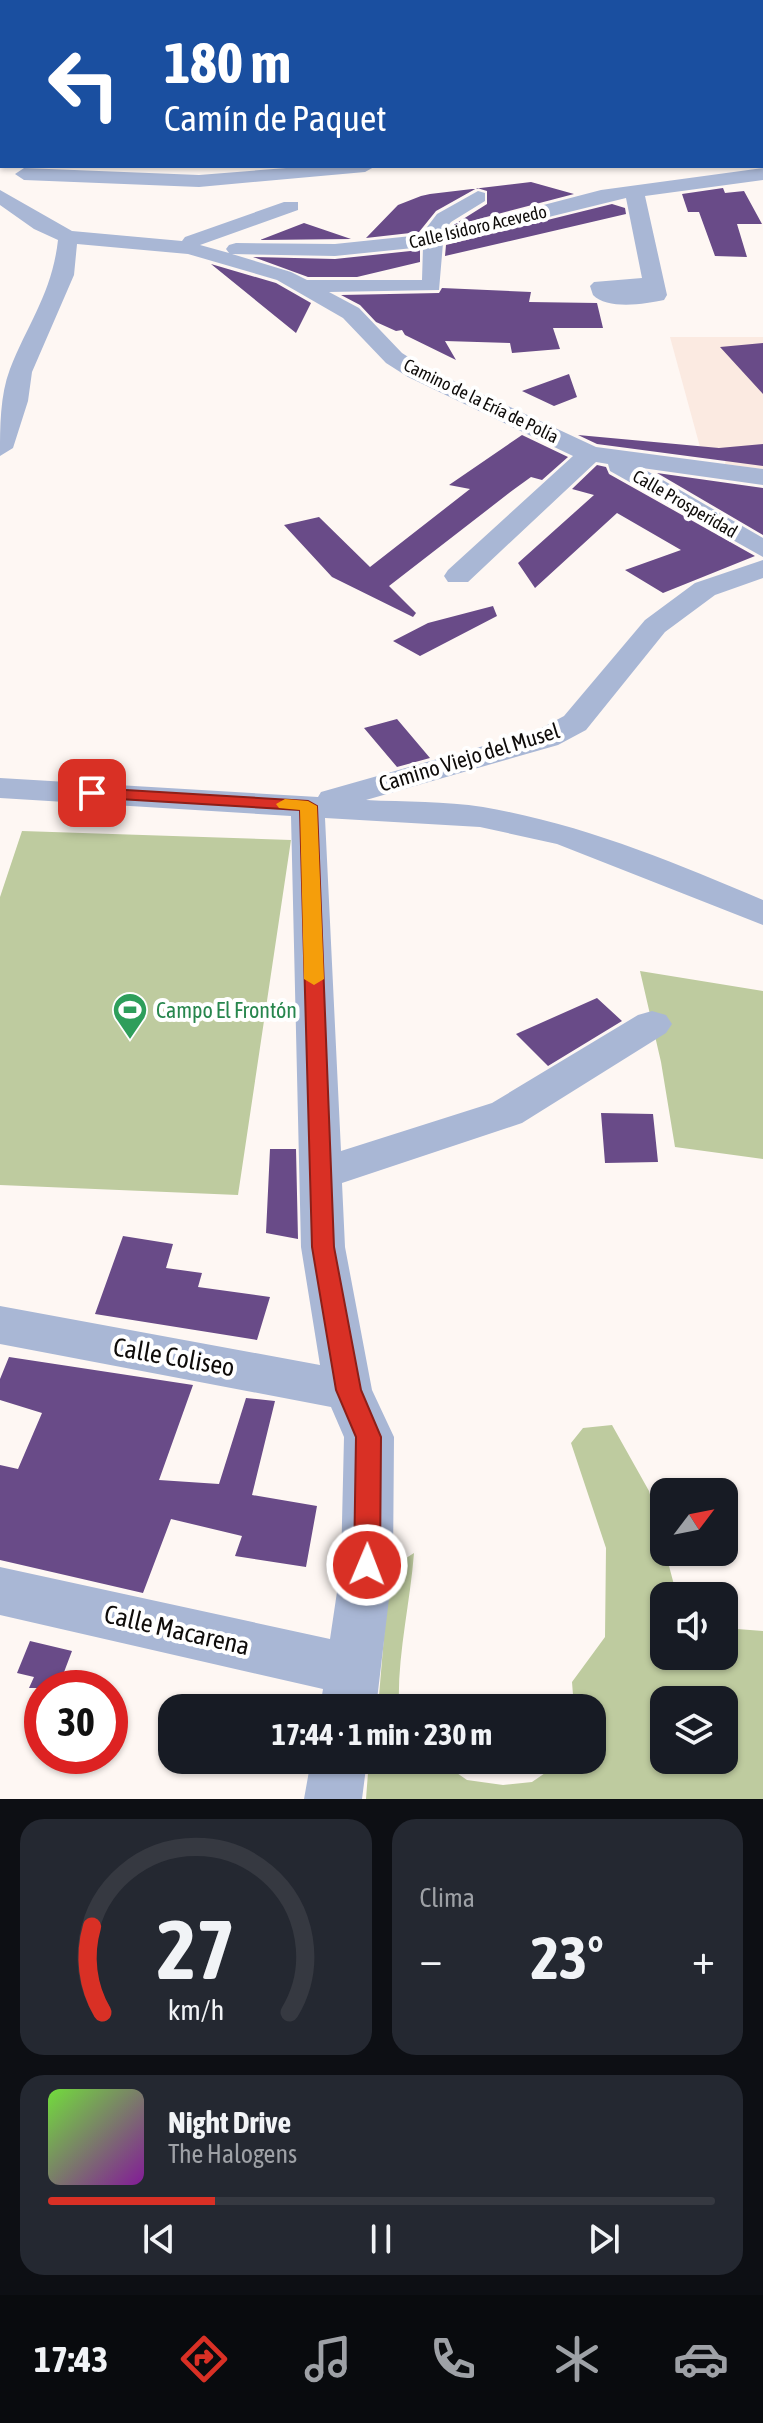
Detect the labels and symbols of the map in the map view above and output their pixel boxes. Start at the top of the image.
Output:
street label: Calle Isidoro Acevedo [407,200,549,253]
street label: Camino de la Ería de Polía [400,354,562,447]
street label: Calle Prosperidad [629,465,741,542]
street label: Camino Viejo del Musel [376,717,563,797]
pin [58,759,126,827]
sports icon: Campo El Frontón [111,991,149,1041]
place label: Campo El Frontón [156,997,297,1023]
street label: Calle Coliseo [111,1332,237,1382]
north arrow [650,1478,738,1566]
position arrow [325,1523,409,1607]
street label: Calle Macarena [101,1599,253,1661]
speed limit sign: 30 [24,1670,128,1774]

